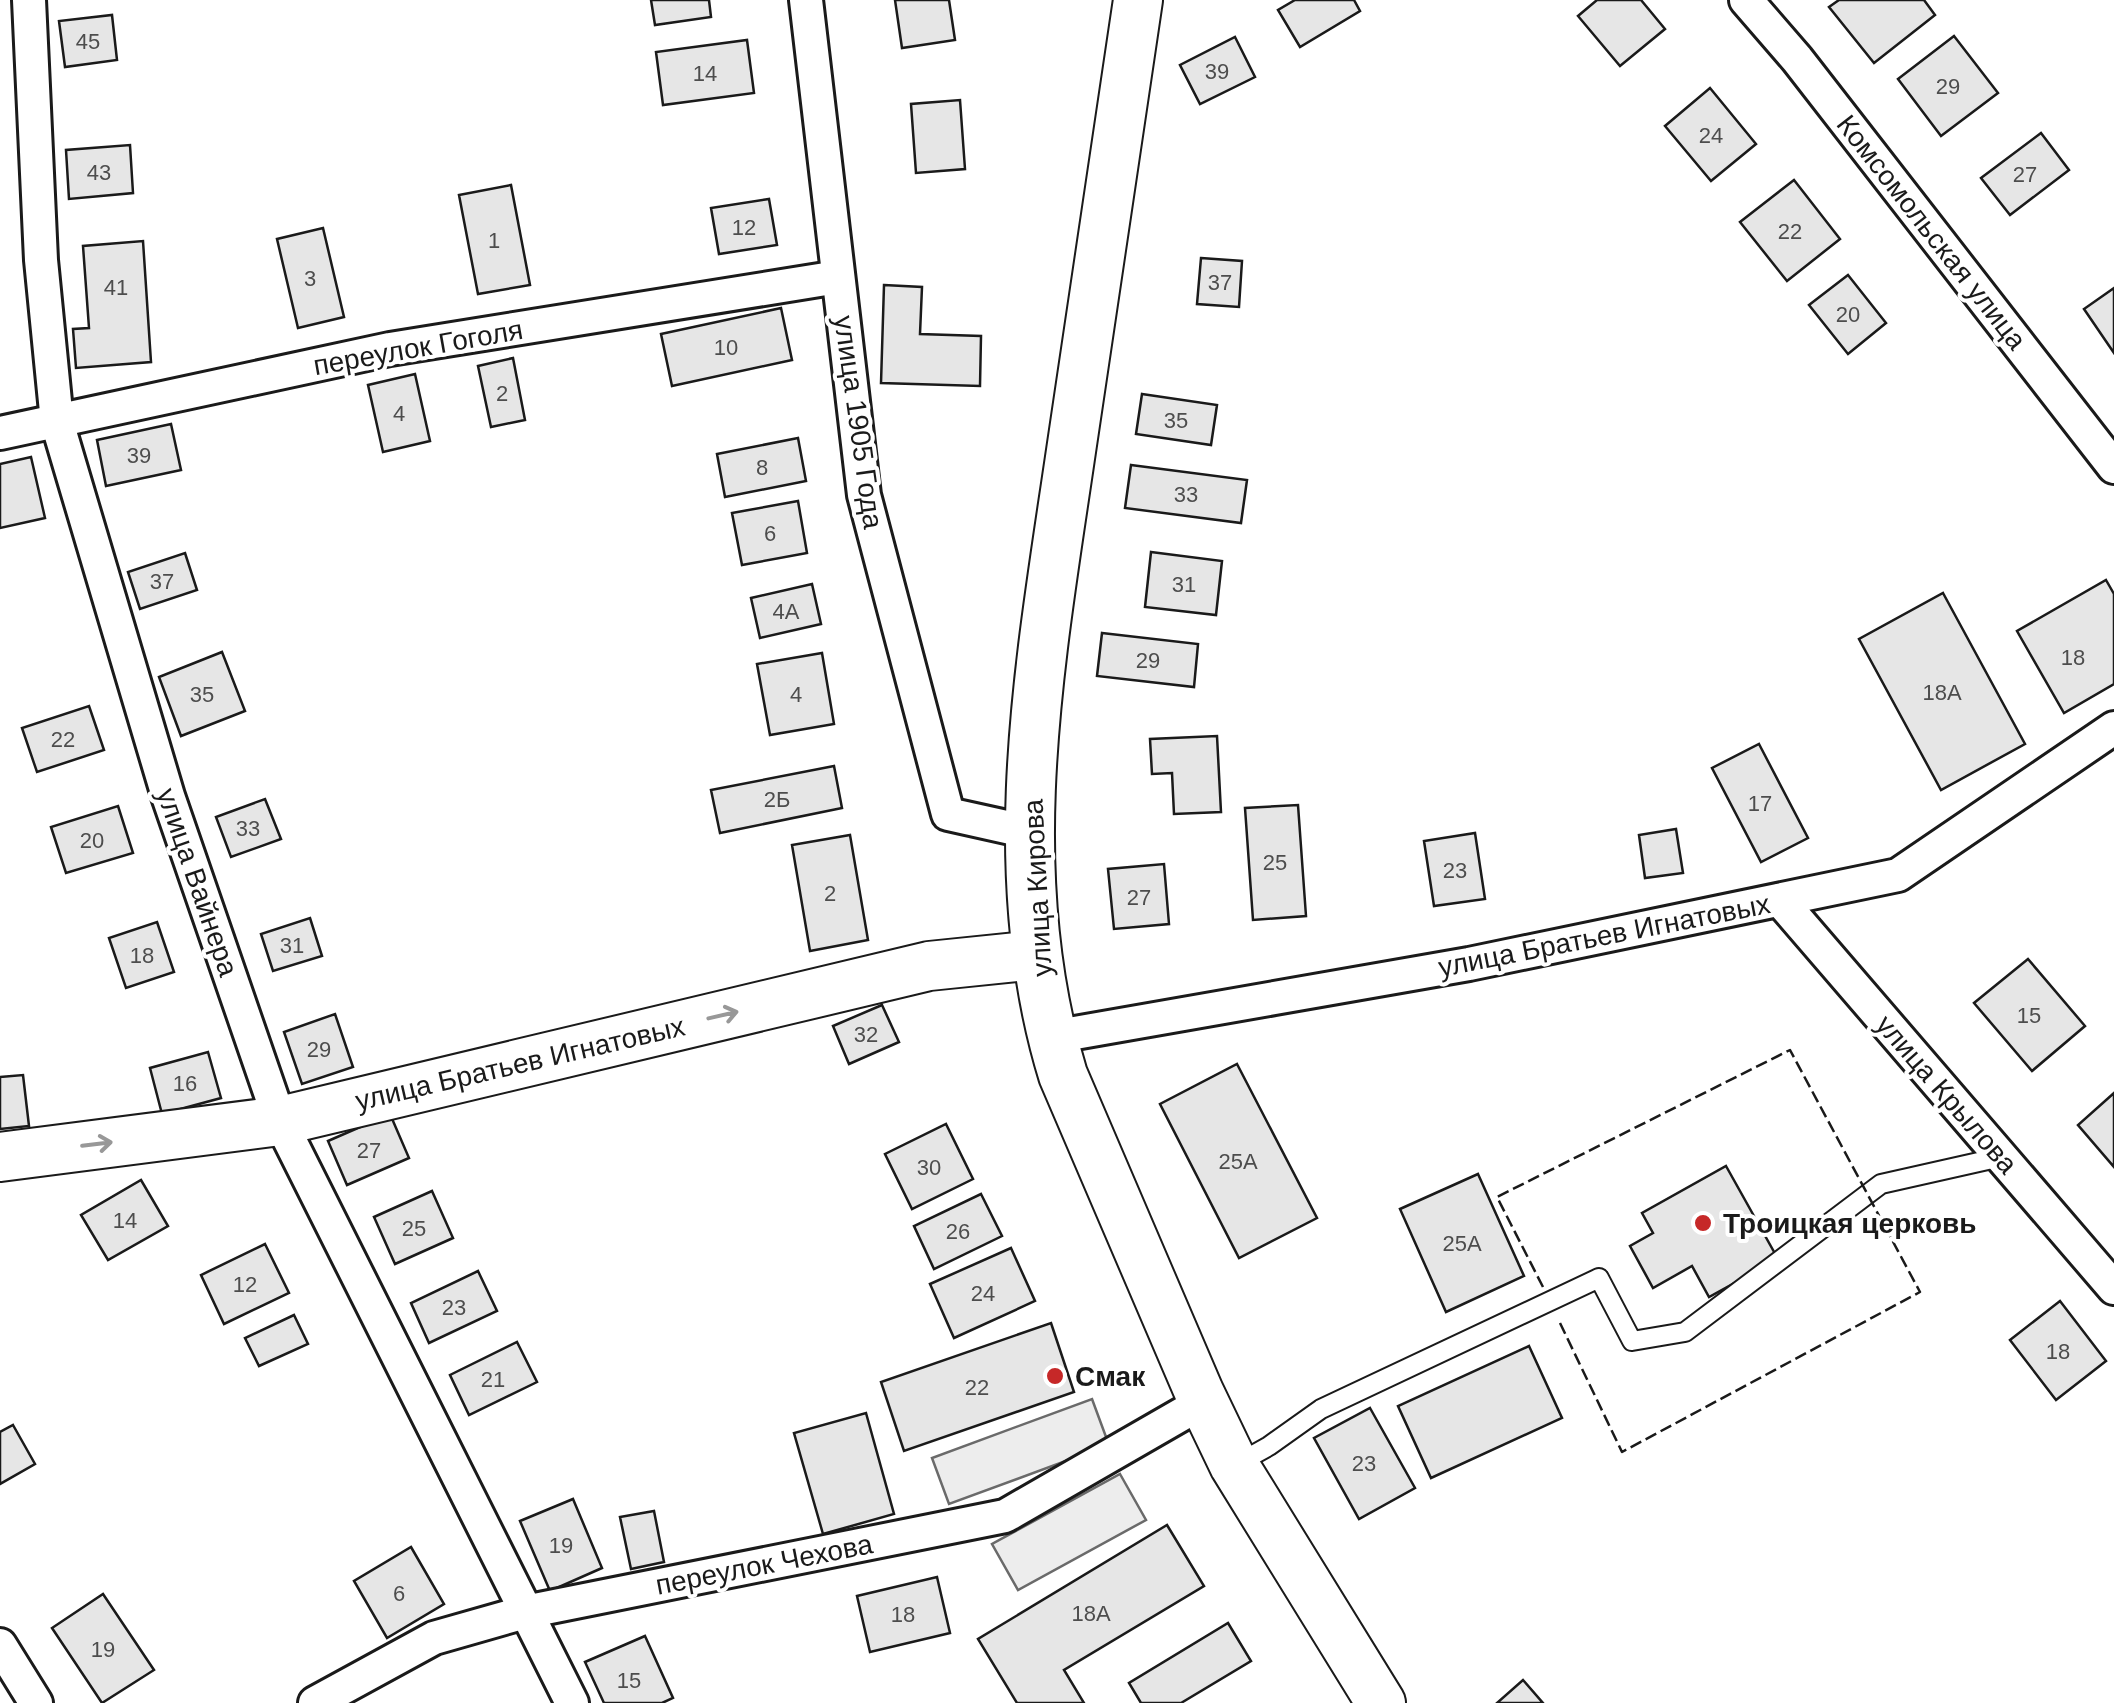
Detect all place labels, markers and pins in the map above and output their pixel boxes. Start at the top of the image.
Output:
place label: Троицкая церковь [1723,1208,1976,1239]
marker: Троицкая церковь [1692,1212,1714,1234]
place label: Смак [1075,1361,1146,1392]
marker: Смак [1044,1365,1066,1387]

